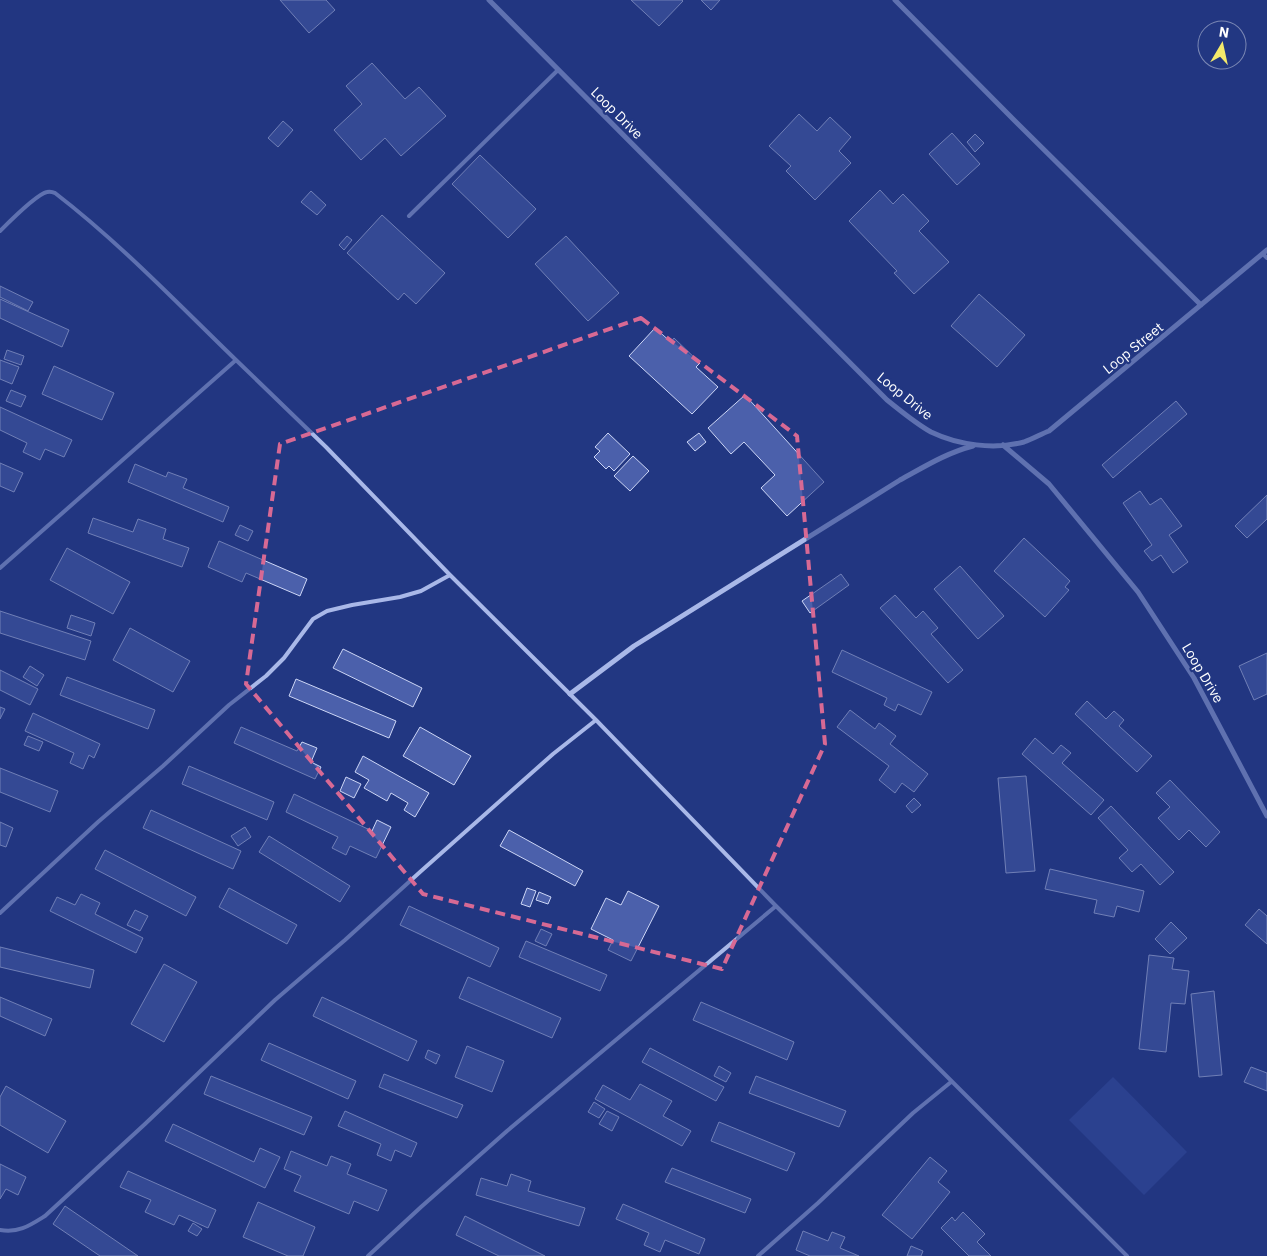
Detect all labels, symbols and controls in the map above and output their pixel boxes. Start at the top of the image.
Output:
north arrow [1197,20,1247,70]
text: N [1218,22,1230,42]
street label: Loop Drive [587,83,647,143]
street label: Loop Street [1099,318,1167,378]
street label: Loop Drive [874,368,937,424]
street label: Loop Drive [1178,640,1228,706]

